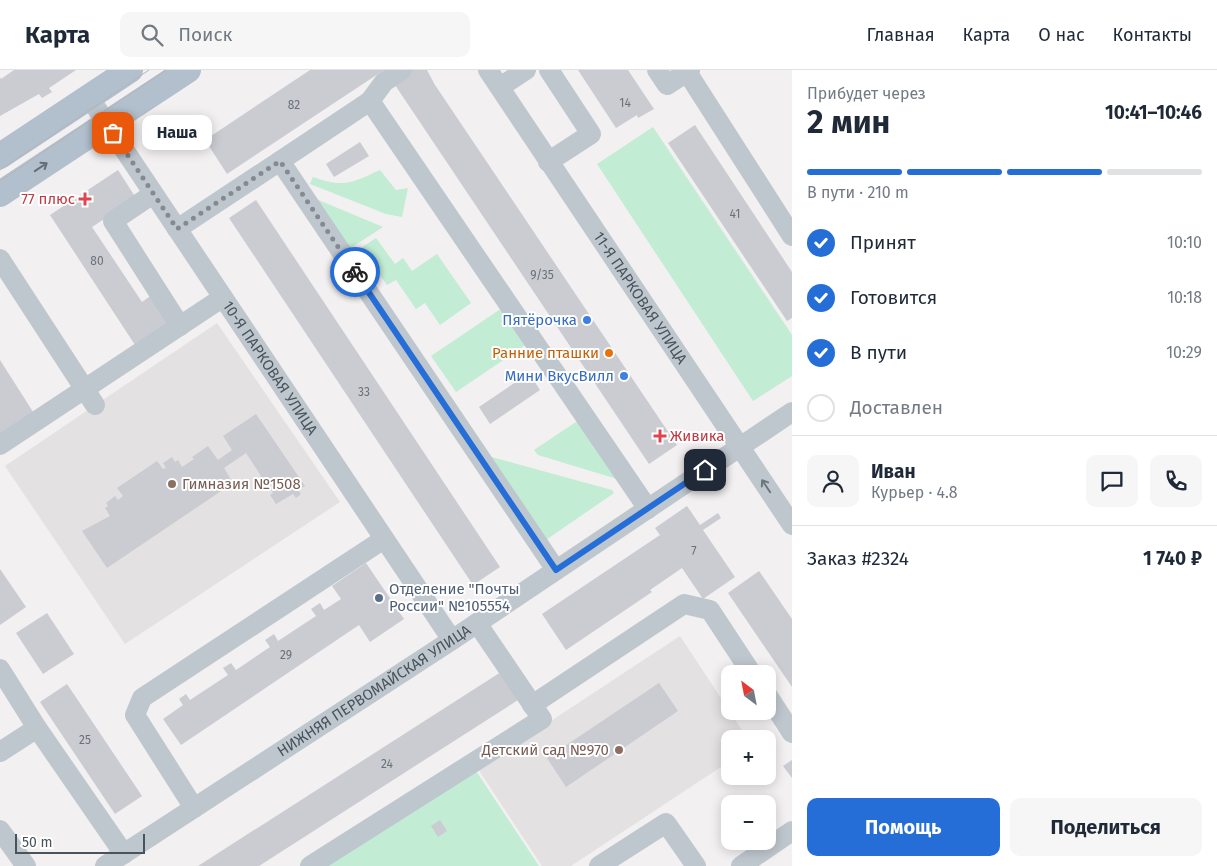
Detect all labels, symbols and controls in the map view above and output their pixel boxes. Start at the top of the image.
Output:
search box [120,12,470,57]
text: Карта [25,21,90,49]
icon: search [138,21,166,49]
text: Поиск [178,23,232,46]
text: Главная [867,24,935,46]
text: Карта [963,24,1010,46]
text: О нас [1038,24,1085,46]
text: Контакты [1113,24,1192,46]
text: Прибудет через [807,84,926,103]
house number: 14 [619,96,631,110]
house number: 82 [288,98,300,112]
text: 10:41–10:46 [1105,101,1202,124]
text: 2 мин [807,103,890,141]
pin [92,112,134,154]
callout: Наша [143,116,213,150]
icon: bag [99,119,127,147]
text: Наша [157,123,197,142]
one-way arrow [33,162,47,172]
text: В пути · 210 m [807,183,909,202]
place label: 77 плюс [21,190,75,208]
marker: 77 плюс [79,193,91,205]
house number: 41 [730,207,740,221]
street label: 11-Я ПАРКОВАЯ УЛИЦА [590,228,691,368]
icon: check [807,229,835,257]
text: Принят [850,231,916,254]
text: 10:10 [1167,233,1202,252]
courier [330,247,380,297]
house number: 80 [90,254,104,268]
icon: bike [341,258,369,286]
house number: 9/35 [530,268,554,282]
icon: check [807,284,835,312]
text: Готовится [850,286,937,309]
text: 10:18 [1167,288,1202,307]
street label: 10-Я ПАРКОВАЯ УЛИЦА [219,298,322,439]
place label: Пятёрочка [502,311,577,329]
marker: Пятёрочка [581,314,593,326]
icon: check [807,339,835,367]
text: В пути [850,341,907,364]
text: 10:29 [1166,343,1202,362]
place label: Ранние пташки [492,344,599,362]
marker: Ранние пташки [603,347,615,359]
place label: Мини ВкусВилл [505,367,614,385]
marker: Мини ВкусВилл [618,370,630,382]
house number: 33 [358,385,370,399]
text: Доставлен [850,396,943,419]
place label: Живика [670,427,725,445]
marker: Живика [654,430,666,442]
pin [684,449,726,491]
button: person [807,455,859,507]
button: chat [1086,455,1138,507]
button: phone [1150,455,1202,507]
icon: home [691,456,719,484]
text: Иван [871,460,916,483]
place label: Гимназия №1508 [182,475,301,493]
marker: Гимназия №1508 [166,478,178,490]
one-way arrow [761,480,771,494]
text: Курьер · 4.8 [871,483,958,502]
house number: 7 [691,544,697,558]
text: Заказ #2324 [807,547,909,570]
text: 1 740 ₽ [1143,547,1202,570]
place label: Отделение "Почты России" №105554 [389,580,520,615]
marker: Отделение "Почты России" №105554 [373,592,385,604]
street label: НИЖНЯЯ ПЕРВОМАЙСКАЯ УЛИЦА [274,621,474,760]
house number: 29 [280,648,292,662]
north arrow [721,665,776,720]
map controls [721,665,776,850]
button: + [721,730,776,785]
house number: 25 [79,733,91,747]
place label: Детский сад №970 [481,741,609,759]
marker: Детский сад №970 [613,744,625,756]
house number: 24 [381,757,394,771]
button: − [721,795,776,850]
button: Помощь [807,798,1000,856]
button: Поделиться [1010,798,1202,856]
scale bar [15,831,145,854]
text: 50 m [22,834,53,851]

